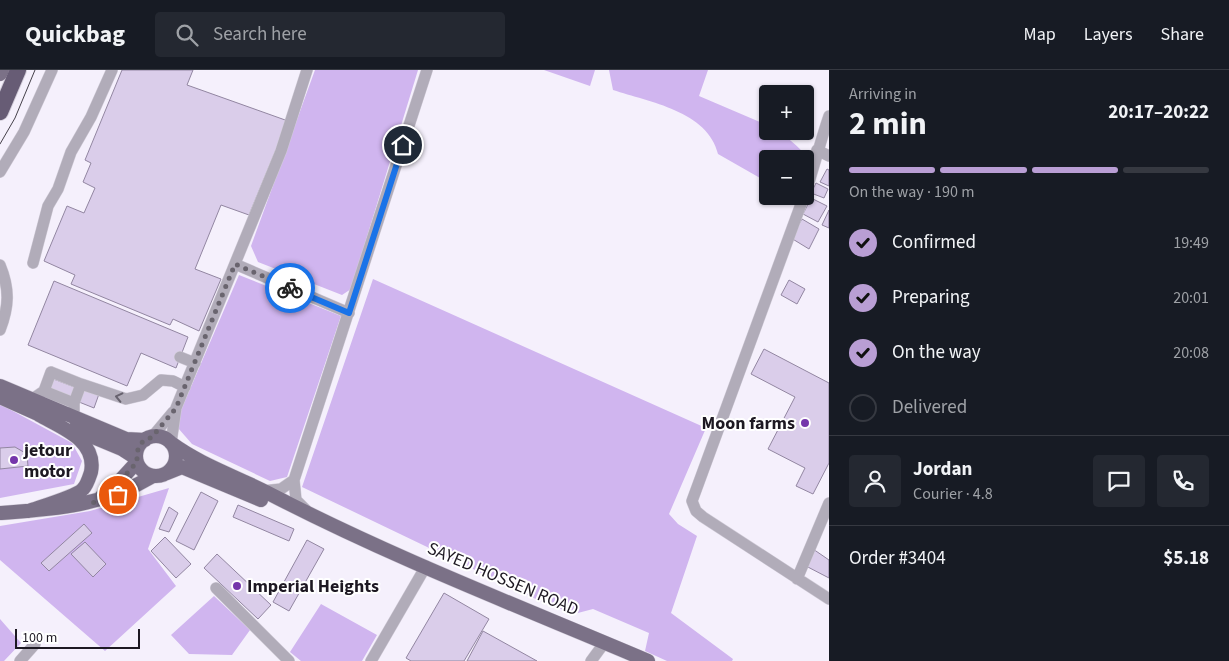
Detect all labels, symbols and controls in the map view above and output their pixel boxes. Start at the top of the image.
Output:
search box [155,12,505,57]
text: Quickbag [25,17,125,52]
icon: search [173,21,201,49]
text: Search here [213,21,307,48]
text: Map [1024,22,1056,47]
text: Layers [1084,22,1133,47]
text: Share [1161,22,1204,47]
text: Arriving in [849,83,917,105]
map controls [759,85,814,205]
button: + [759,85,814,140]
text: 20:17–20:22 [1108,99,1209,126]
text: 2 min [849,101,927,147]
pin [382,124,424,166]
icon: home [389,131,417,159]
button: − [759,150,814,205]
text: On the way · 190 m [849,181,974,203]
icon: check [849,229,877,257]
text: Confirmed [892,229,976,256]
text: 19:49 [1173,232,1209,254]
courier [265,263,315,313]
icon: bike [276,274,304,302]
icon: check [849,284,877,312]
text: Preparing [892,284,970,311]
text: 20:01 [1173,287,1209,309]
icon: check [849,339,877,367]
text: On the way [892,339,981,366]
text: 20:08 [1173,342,1209,364]
one-way arrow [115,392,124,403]
text: Delivered [892,394,967,421]
place label: Moon farms [702,411,795,436]
marker: Moon farms [799,417,811,429]
place label: jetour motor [23,438,73,484]
marker: jetour motor [8,454,20,466]
button: person [849,455,901,507]
button: chat [1093,455,1145,507]
button: phone [1157,455,1209,507]
text: Jordan [913,456,972,483]
pin [97,474,139,516]
icon: bag [104,481,132,509]
text: Courier · 4.8 [913,483,993,505]
street label: SAYED HOSSEN ROAD [423,536,583,622]
text: Order #3404 [849,545,946,572]
text: $5.18 [1163,545,1209,572]
place label: Imperial Heights [247,574,379,599]
marker: Imperial Heights [231,580,243,592]
scale bar [15,626,140,649]
text: 100 m [22,628,57,648]

